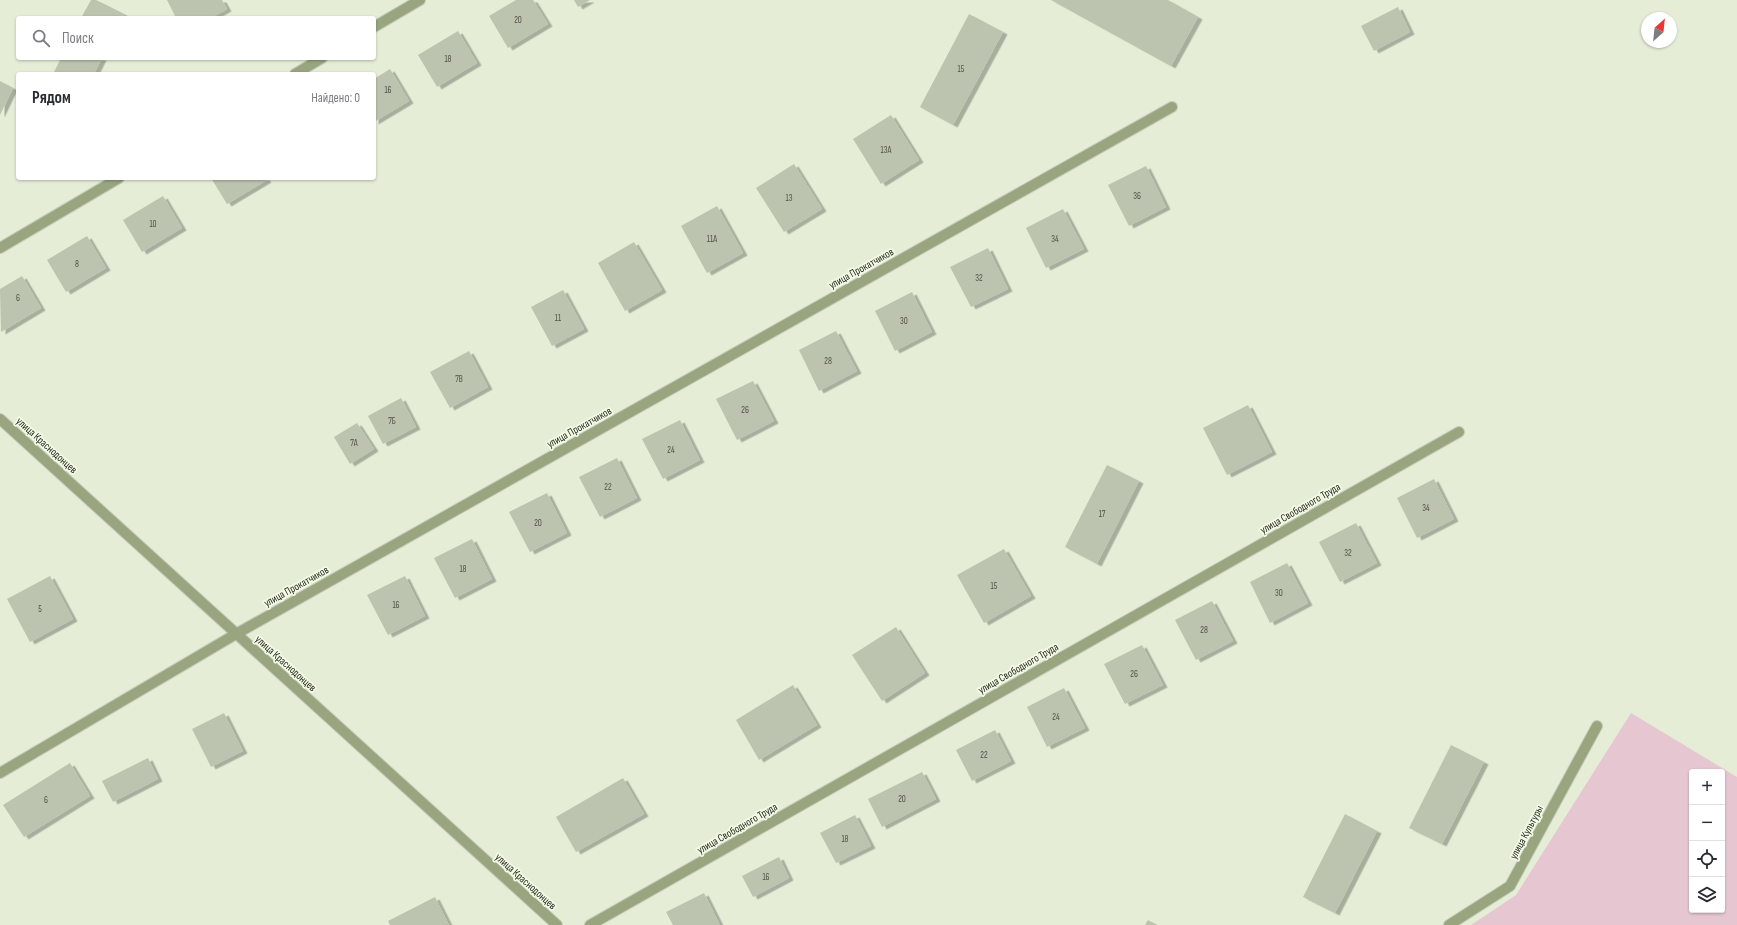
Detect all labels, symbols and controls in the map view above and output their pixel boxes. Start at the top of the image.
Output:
north arrow [1641,12,1677,48]
house number: 20 [514,15,522,26]
search box [16,16,376,60]
icon: search [30,27,52,49]
text: Поиск [62,29,94,48]
house number: 18 [444,54,452,65]
house number: 15 [958,64,965,75]
house number: 16 [384,85,392,96]
text: Рядом [32,88,71,108]
text: Найдено: 0 [311,90,360,106]
house number: 13А [881,145,892,156]
house number: 36 [1133,191,1141,202]
house number: 13 [786,193,793,204]
house number: 10 [149,219,157,230]
house number: 11А [707,234,717,245]
house number: 34 [1051,234,1059,245]
street label: улица Прокатчиков [827,245,896,292]
house number: 8 [75,259,79,270]
house number: 32 [975,273,983,284]
house number: 6 [16,293,20,304]
house number: 11 [555,313,562,324]
house number: 30 [900,316,908,327]
house number: 28 [824,356,832,367]
house number: 7В [455,374,463,385]
street label: улица Прокатчиков [545,404,614,451]
house number: 26 [741,405,749,416]
street label: улица Краснодонцев [14,415,80,476]
house number: 7Б [388,416,396,427]
house number: 7А [350,438,358,449]
house number: 24 [667,445,675,456]
street label: улица Свободного Труда [1258,480,1343,537]
house number: 22 [604,482,612,493]
house number: 34 [1422,503,1430,514]
house number: 17 [1099,509,1106,520]
house number: 20 [534,518,542,529]
house number: 32 [1344,548,1352,559]
street label: улица Прокатчиков [262,563,331,610]
house number: 18 [459,564,467,575]
house number: 15 [991,581,998,592]
house number: 30 [1275,588,1283,599]
house number: 16 [392,600,400,611]
house number: 5 [38,604,42,615]
house number: 28 [1200,625,1208,636]
street label: улица Краснодонцев [253,633,319,694]
street label: улица Свободного Труда [976,640,1061,697]
house number: 26 [1130,669,1138,680]
house number: 24 [1052,712,1060,723]
house number: 22 [980,750,988,761]
map controls [1689,769,1725,913]
button: + [1689,769,1725,805]
house number: 20 [898,794,906,805]
house number: 6 [44,795,48,806]
street label: улица Свободного Труда [695,800,780,857]
street label: улица Культуры [1507,803,1546,861]
button: − [1689,805,1725,841]
house number: 18 [841,834,849,845]
button: locate [1689,841,1725,877]
street label: улица Краснодонцев [493,851,559,912]
house number: 16 [762,872,770,883]
button: layers [1689,877,1725,913]

